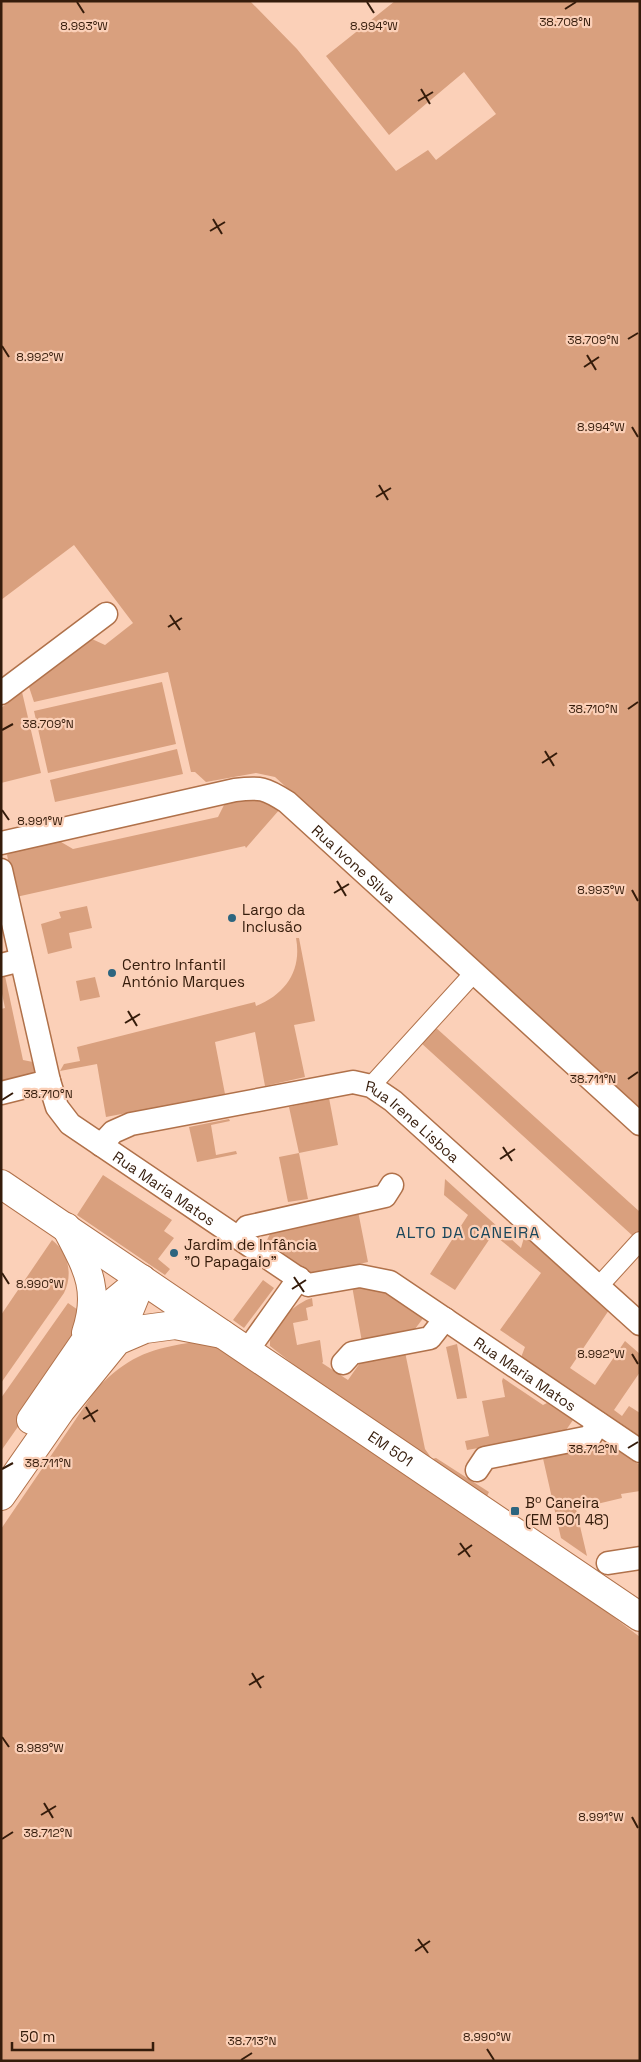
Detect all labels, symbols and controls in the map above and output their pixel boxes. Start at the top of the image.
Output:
text: 38.708°N [539,14,591,30]
text: 8.993°W [60,18,108,34]
text: 8.994°W [350,18,398,34]
text: 38.709°N [567,332,619,348]
text: 8.992°W [16,349,64,365]
text: 8.994°W [577,419,625,435]
text: 38.710°N [568,701,618,717]
text: 38.709°N [22,716,74,732]
text: 8.991°W [17,813,63,829]
street label: Rua Ivone Silva [308,820,400,907]
text: 8.993°W [577,882,625,898]
place label: Largo da Inclusão [242,900,306,936]
marker: Largo da Inclusão [226,912,238,924]
place label: Centro Infantil António Marques [122,955,245,991]
marker: Centro Infantil António Marques [106,967,118,979]
text: 38.711°N [570,1071,616,1087]
street label: Rua Irene Lisboa [364,1076,464,1166]
text: 38.710°N [23,1086,73,1102]
street label: Rua Maria Matos [110,1147,219,1229]
district label: ALTO DA CANEIRA [396,1222,540,1243]
place label: Jardim de Infância "O Papagaio" [184,1235,318,1271]
marker: Jardim de Infância "O Papagaio" [168,1247,180,1259]
text: 8.990°W [16,1276,64,1292]
street label: Rua Maria Matos [470,1332,580,1415]
text: 8.992°W [577,1346,625,1362]
street label: EM 501 [365,1426,417,1470]
text: 38.712°N [569,1441,617,1457]
text: 38.711°N [25,1455,71,1471]
place label: Bº Caneira (EM 501 48) [525,1493,609,1530]
marker: Bº Caneira (EM 501 48) [509,1505,521,1517]
text: 8.989°W [16,1740,64,1756]
text: 8.991°W [578,1809,624,1825]
text: 38.712°N [24,1825,72,1841]
scale bar [12,2020,154,2052]
text: 50 m [20,2027,55,2046]
text: 8.990°W [463,2029,511,2045]
text: 38.713°N [228,2033,276,2049]

